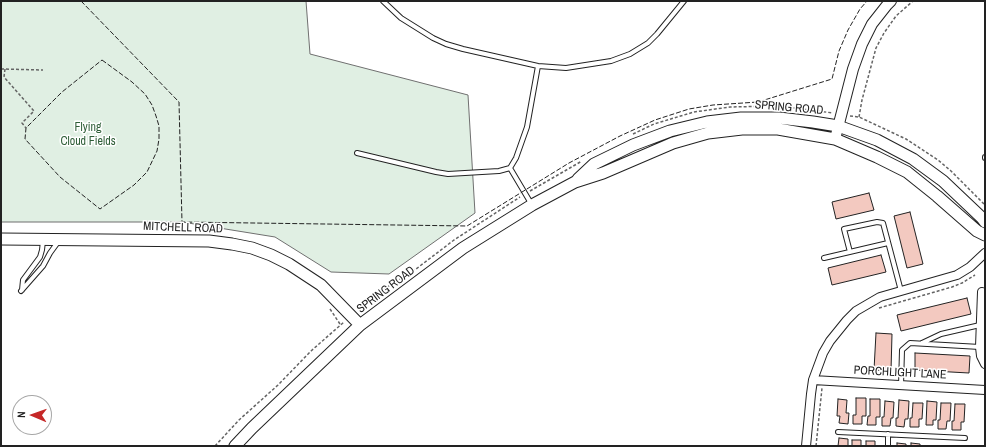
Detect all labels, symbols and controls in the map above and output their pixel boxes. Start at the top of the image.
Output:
street label: SPRING ROAD [754,98,824,118]
park label: Flying Cloud Fields [60,121,116,149]
street label: MITCHELL ROAD [143,219,223,237]
street label: SPRING ROAD [354,264,418,316]
street label: PORCHLIGHT LANE [853,363,947,383]
north arrow [12,395,52,435]
text: N [14,411,28,418]

